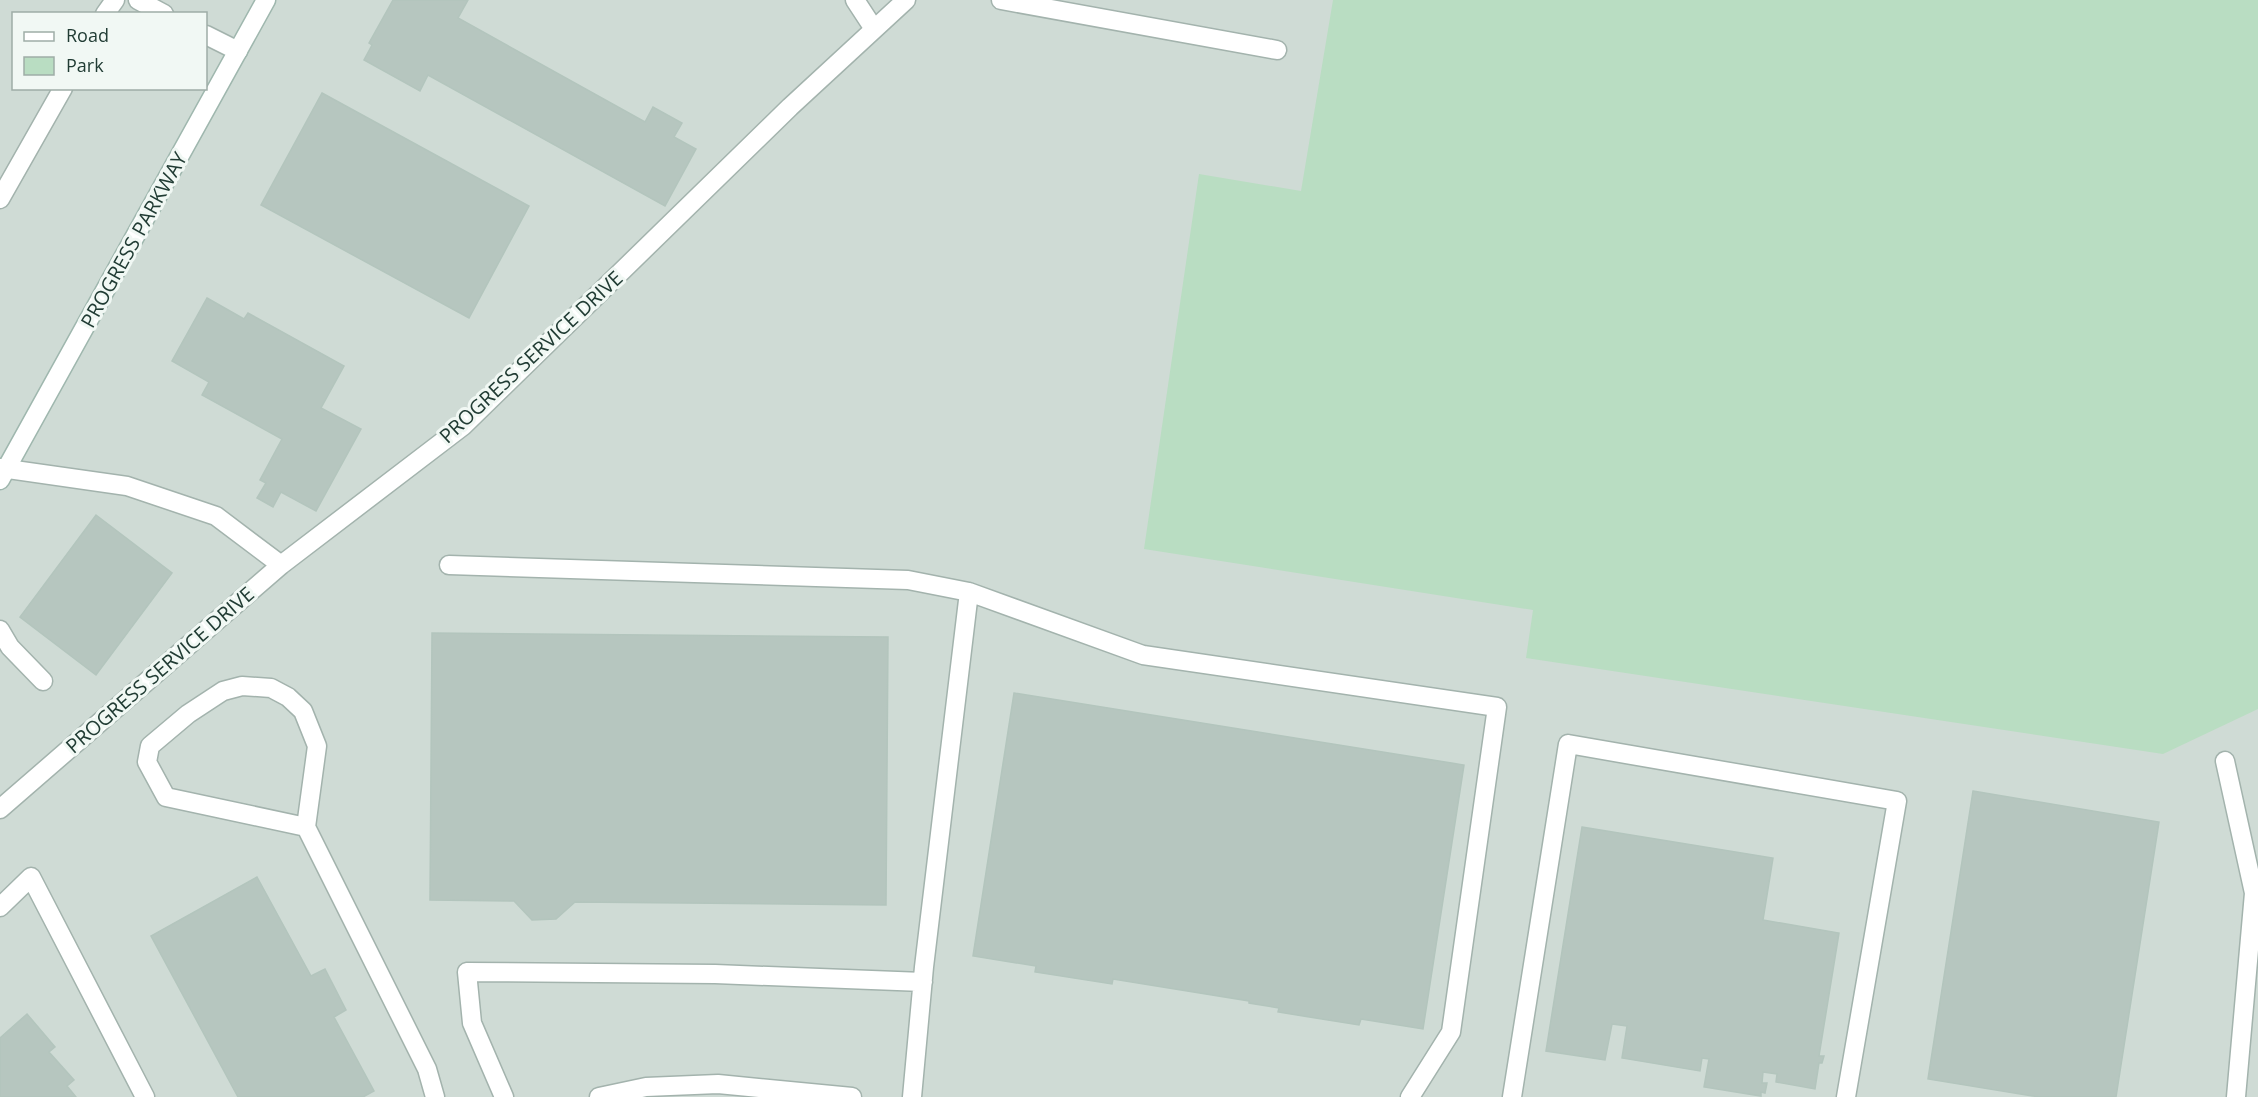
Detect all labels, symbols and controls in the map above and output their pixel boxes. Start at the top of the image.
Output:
legend [12,12,207,90]
text: Road [66,23,109,47]
text: Park [66,53,104,77]
street label: PROGRESS PARKWAY [74,147,193,332]
street label: PROGRESS SERVICE DRIVE [433,264,628,449]
street label: PROGRESS SERVICE DRIVE [60,580,260,759]

